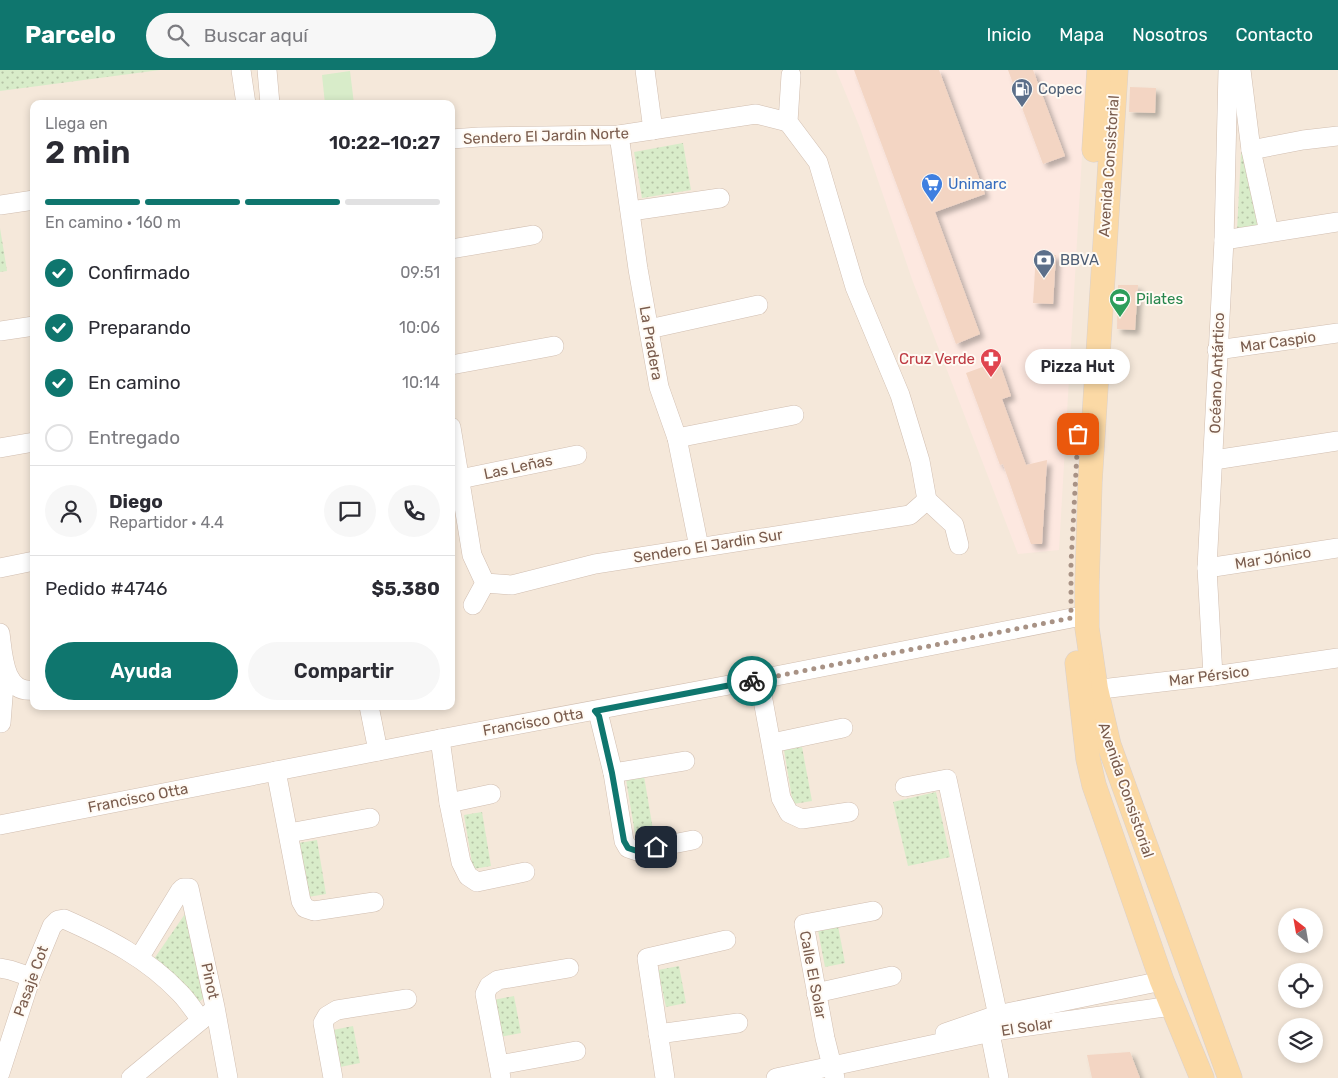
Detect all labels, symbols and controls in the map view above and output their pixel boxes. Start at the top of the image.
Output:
search box [146,13,496,58]
text: Parcelo [25,21,116,49]
icon: search [164,21,192,49]
text: Buscar aquí [204,24,308,47]
text: Inicio [986,24,1031,46]
text: Mapa [1059,24,1104,46]
text: Nosotros [1132,24,1208,46]
text: Contacto [1236,24,1313,46]
fuel station icon: Copec [1010,77,1034,108]
place label: Copec [1038,80,1082,98]
street label: Avenida Consistorial [1095,95,1123,237]
text: Llega en [45,114,108,133]
street label: Sendero El Jardin Norte [463,124,629,148]
text: 10:22–10:27 [329,131,440,154]
text: 2 min [45,133,130,171]
supermarket icon: Unimarc [920,172,944,203]
place label: Unimarc [948,175,1007,193]
text: En camino · 160 m [45,213,181,232]
bank icon: BBVA [1032,248,1056,279]
place label: BBVA [1060,251,1099,269]
icon: check [45,259,73,287]
text: Confirmado [88,261,190,284]
text: 09:51 [400,263,440,282]
sports icon: Pilates [1108,287,1132,318]
place label: Pilates [1136,290,1183,308]
street label: La Pradera [636,304,666,382]
street label: Océano Antártico [1206,312,1228,434]
icon: check [45,314,73,342]
text: Preparando [88,316,191,339]
text: 10:06 [399,318,440,337]
street label: Mar Caspio [1239,328,1317,356]
pharmacy icon: Cruz Verde [979,347,1003,378]
callout: Pizza Hut [1026,349,1130,384]
place label: Cruz Verde [899,350,975,368]
text: Pizza Hut [1040,357,1115,376]
icon: check [45,369,73,397]
text: En camino [88,371,181,394]
text: 10:14 [402,373,440,392]
pin [1057,413,1099,455]
icon: bag [1064,420,1092,448]
text: Entregado [88,426,180,449]
street label: Las Leñas [482,451,554,483]
button: person [45,485,97,537]
button: chat [324,485,376,537]
button: phone [388,485,440,537]
text: Diego [109,490,163,513]
text: Repartidor · 4.4 [109,513,224,532]
street label: Sendero El Jardin Sur [632,525,784,567]
street label: Mar Jónico [1234,543,1312,573]
text: Pedido #4746 [45,577,168,600]
text: $5,380 [372,577,440,600]
button: Ayuda [45,642,238,700]
button: Compartir [248,642,440,700]
courier [727,656,777,706]
street label: Mar Pérsico [1168,662,1250,690]
icon: bike [738,667,766,695]
street label: Francisco Otta [481,704,585,740]
street label: Avenida Consistorial [1094,720,1158,860]
street label: Francisco Otta [86,779,190,817]
pin [635,826,677,868]
icon: home [642,833,670,861]
north arrow [1278,908,1322,952]
map controls [1278,908,1323,1063]
street label: Calle El Solar [796,929,830,1021]
street label: Pasaje Cot [10,943,52,1019]
street label: Pinot [197,961,223,1001]
button: locate [1278,963,1323,1008]
street label: El Solar [1000,1014,1054,1040]
button: layers [1278,1018,1323,1063]

